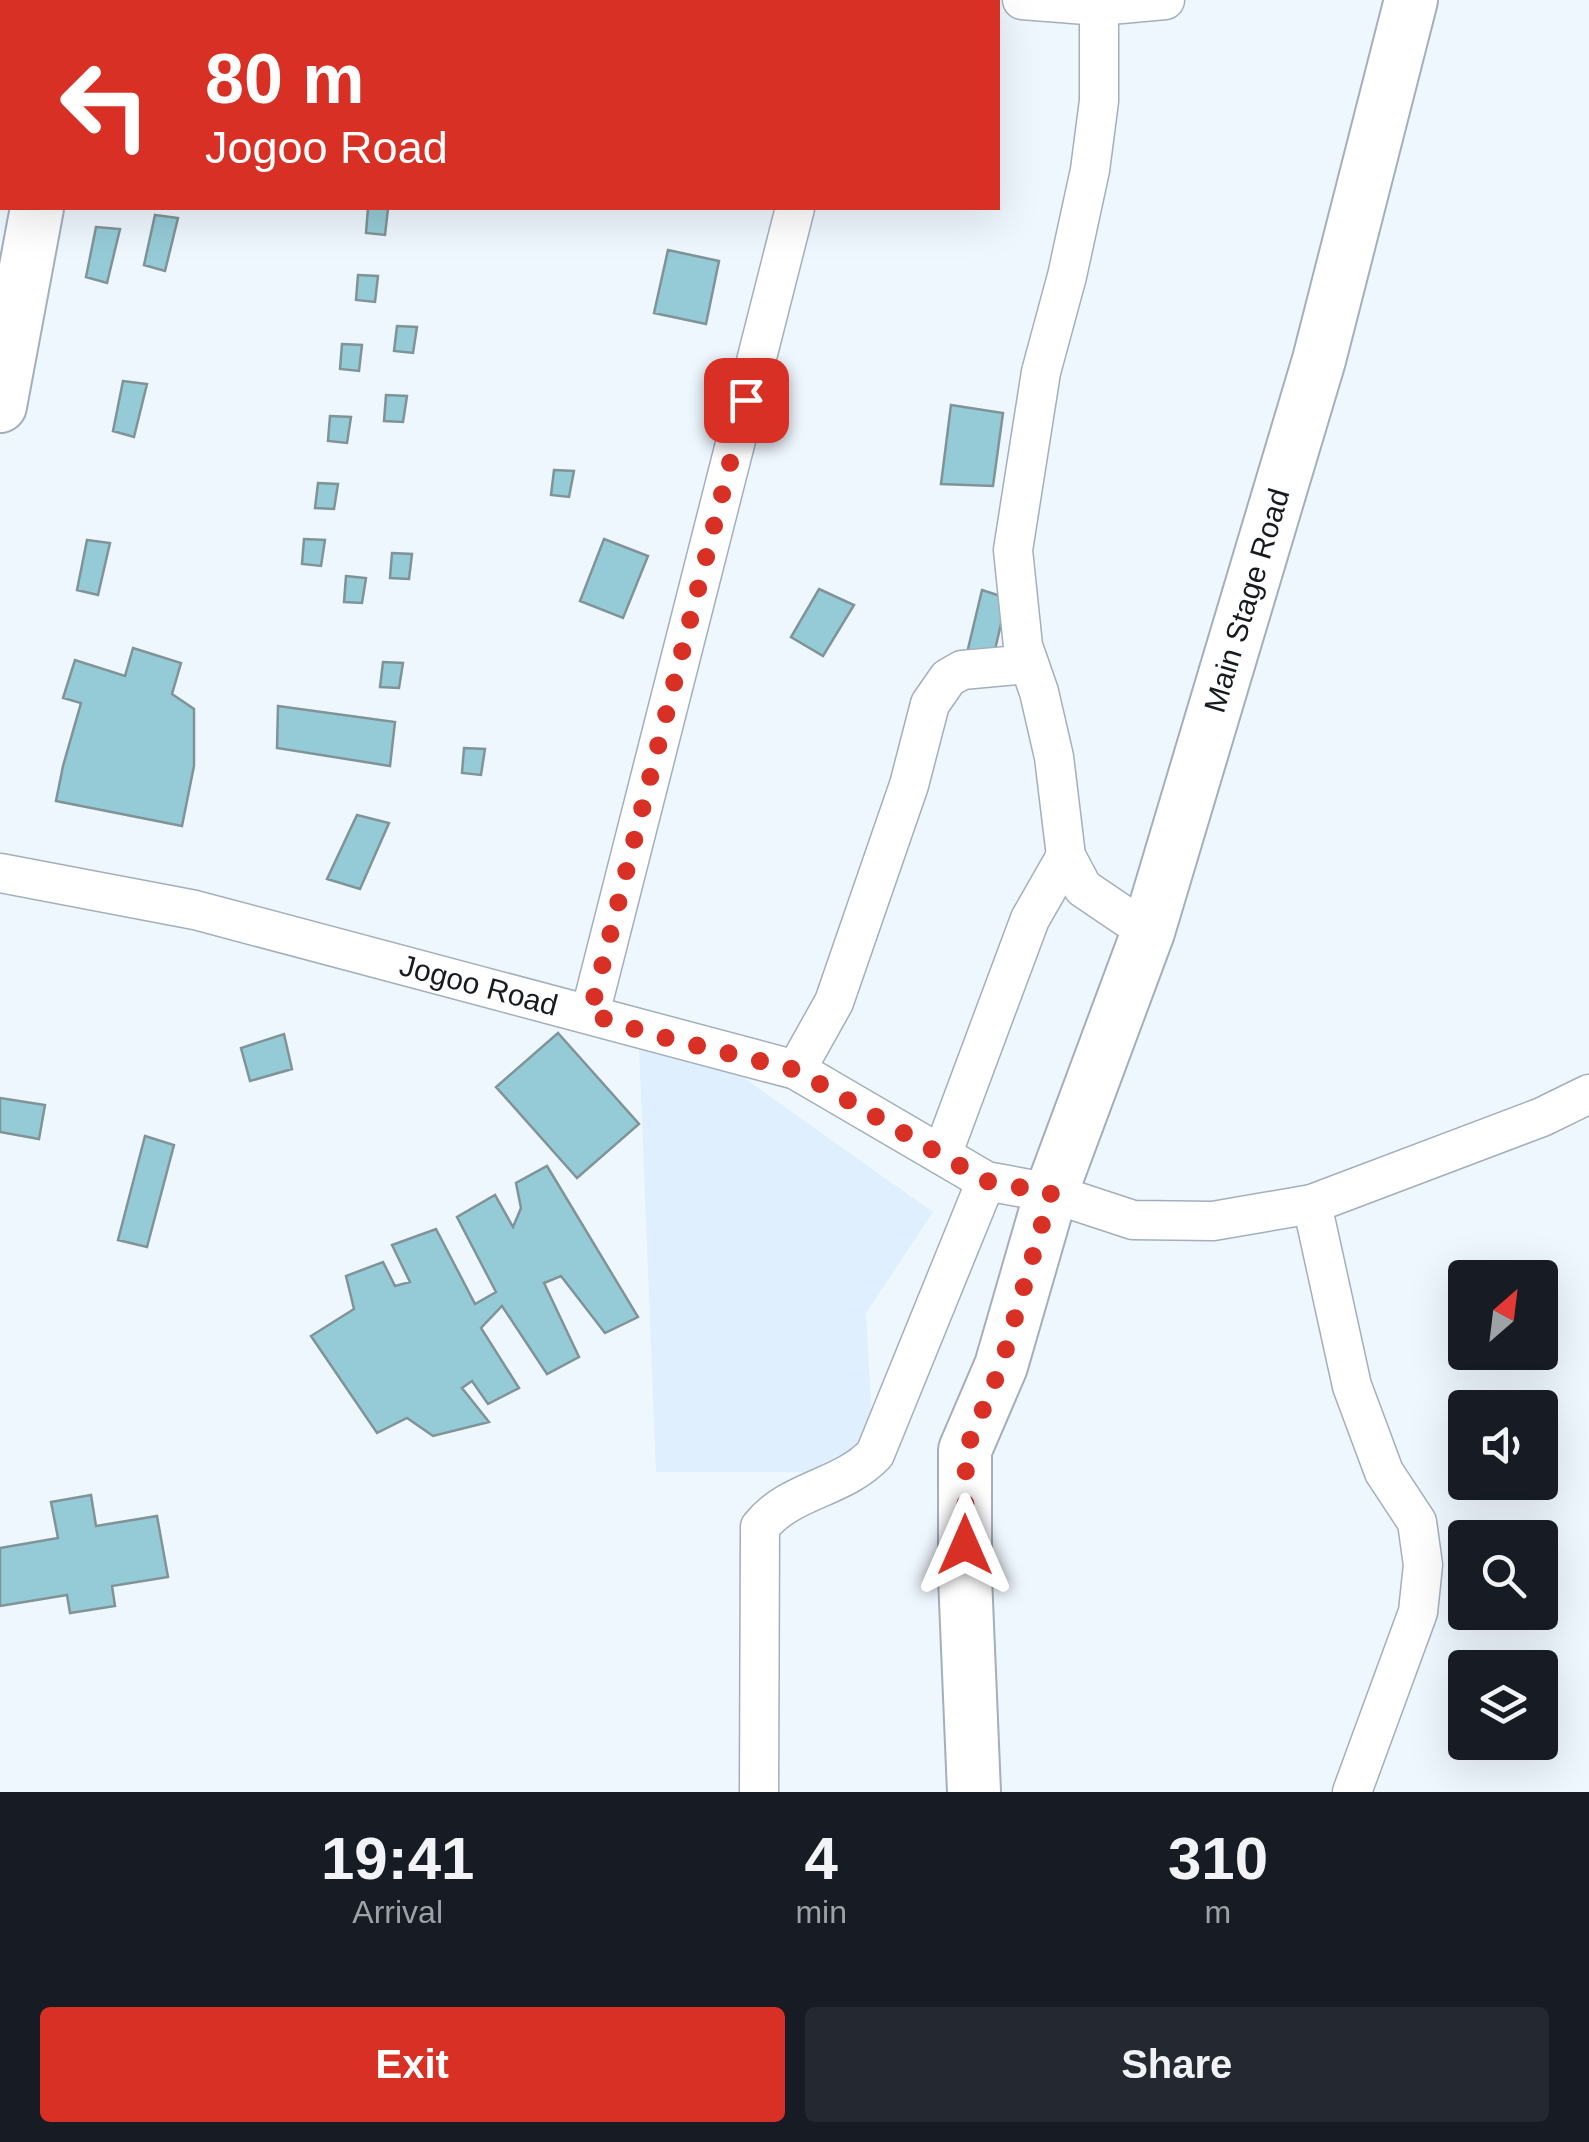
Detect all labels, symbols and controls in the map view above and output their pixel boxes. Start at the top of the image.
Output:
icon: left [40,40,170,170]
text: 80 m [205,40,365,118]
text: Jogoo Road [205,122,448,173]
pin [704,358,789,443]
icon: arrive [719,373,774,428]
street label: Main Stage Road [1198,485,1296,716]
street label: Jogoo Road [396,948,561,1022]
north arrow [1448,1260,1558,1370]
map controls [1448,1260,1558,1760]
button: sound [1448,1390,1558,1500]
position arrow [913,1493,1017,1597]
button: search [1448,1520,1558,1630]
button: layers [1448,1650,1558,1760]
text: 19:41 [321,1825,474,1892]
text: 4 [804,1825,838,1892]
text: 310 [1168,1825,1268,1892]
text: Arrival [352,1894,443,1930]
text: min [795,1894,847,1930]
text: m [1205,1894,1231,1930]
button: Exit [40,2007,785,2122]
button: Share [805,2007,1549,2122]

